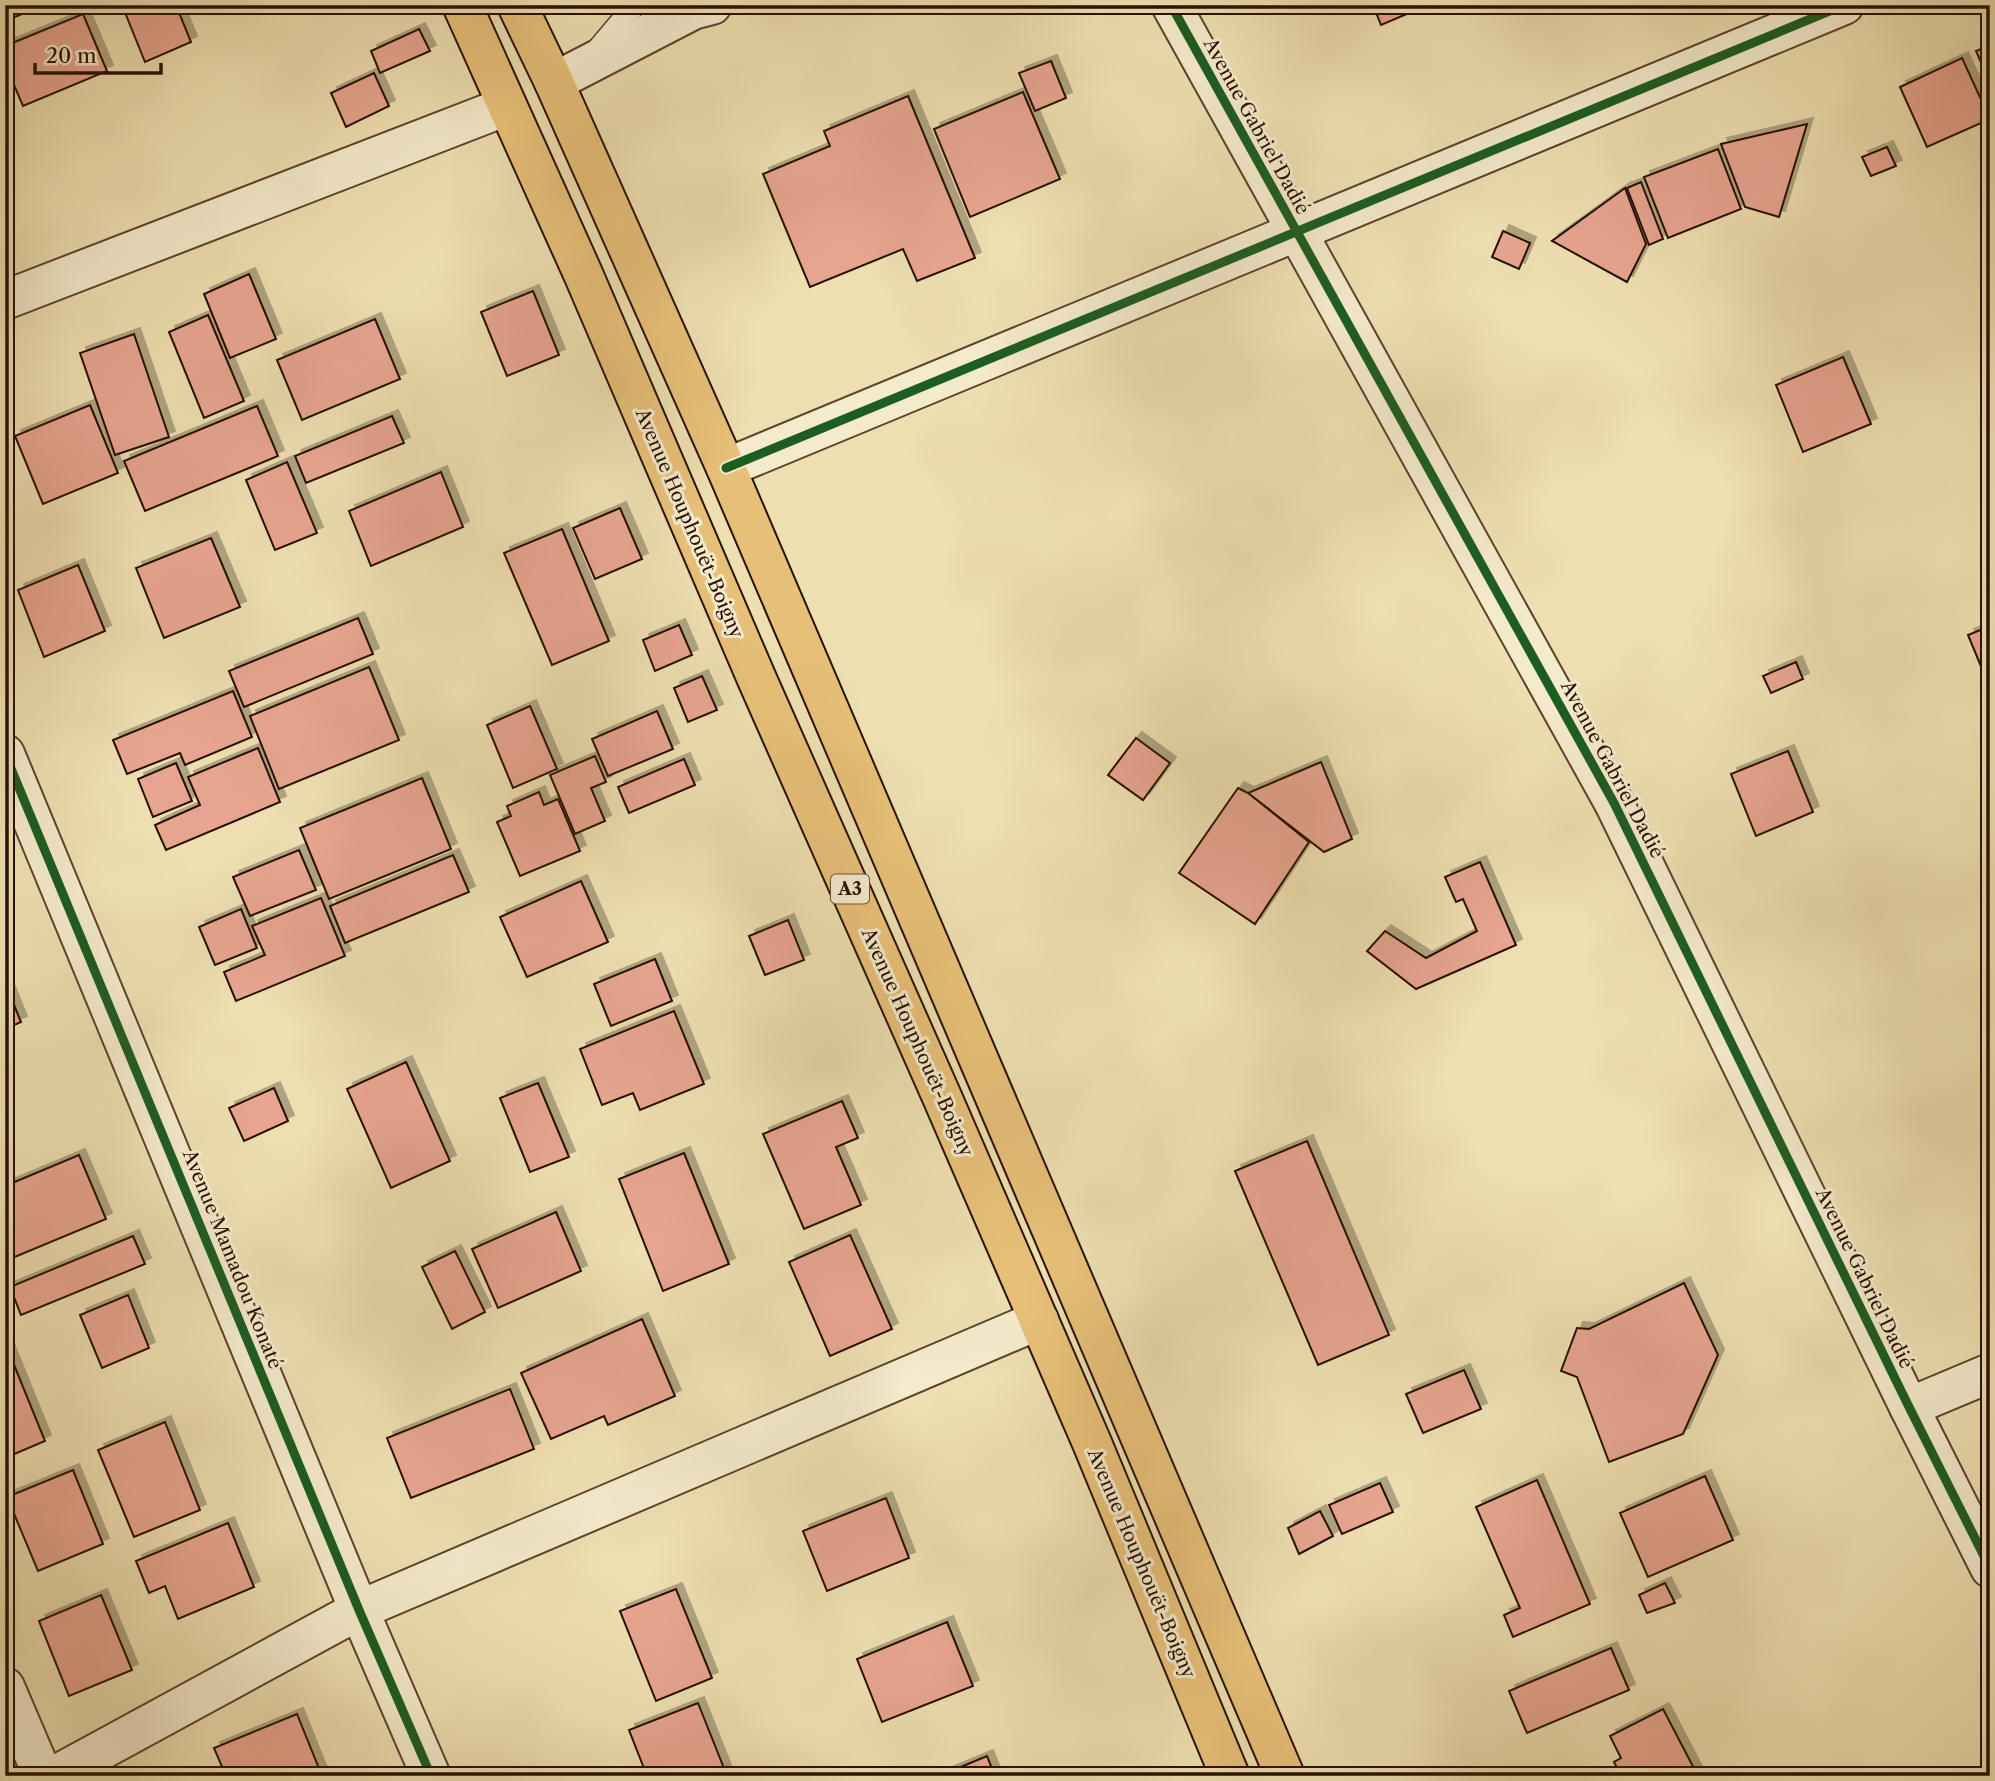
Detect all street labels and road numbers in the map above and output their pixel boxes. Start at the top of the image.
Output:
street label: Avenue Gabriel Dadié [1198,33,1315,218]
street label: Avenue Houphouët-Boigny [630,404,749,642]
street label: Avenue Gabriel Dadié [1555,676,1669,862]
road number: A3 [831,874,869,904]
street label: Avenue Houphouët-Boigny [856,924,979,1160]
street label: Avenue Mamadou Konaté [178,1145,287,1372]
street label: Avenue Gabriel Dadié [1810,1183,1918,1372]
street label: Avenue Houphouët-Boigny [1082,1444,1201,1682]

